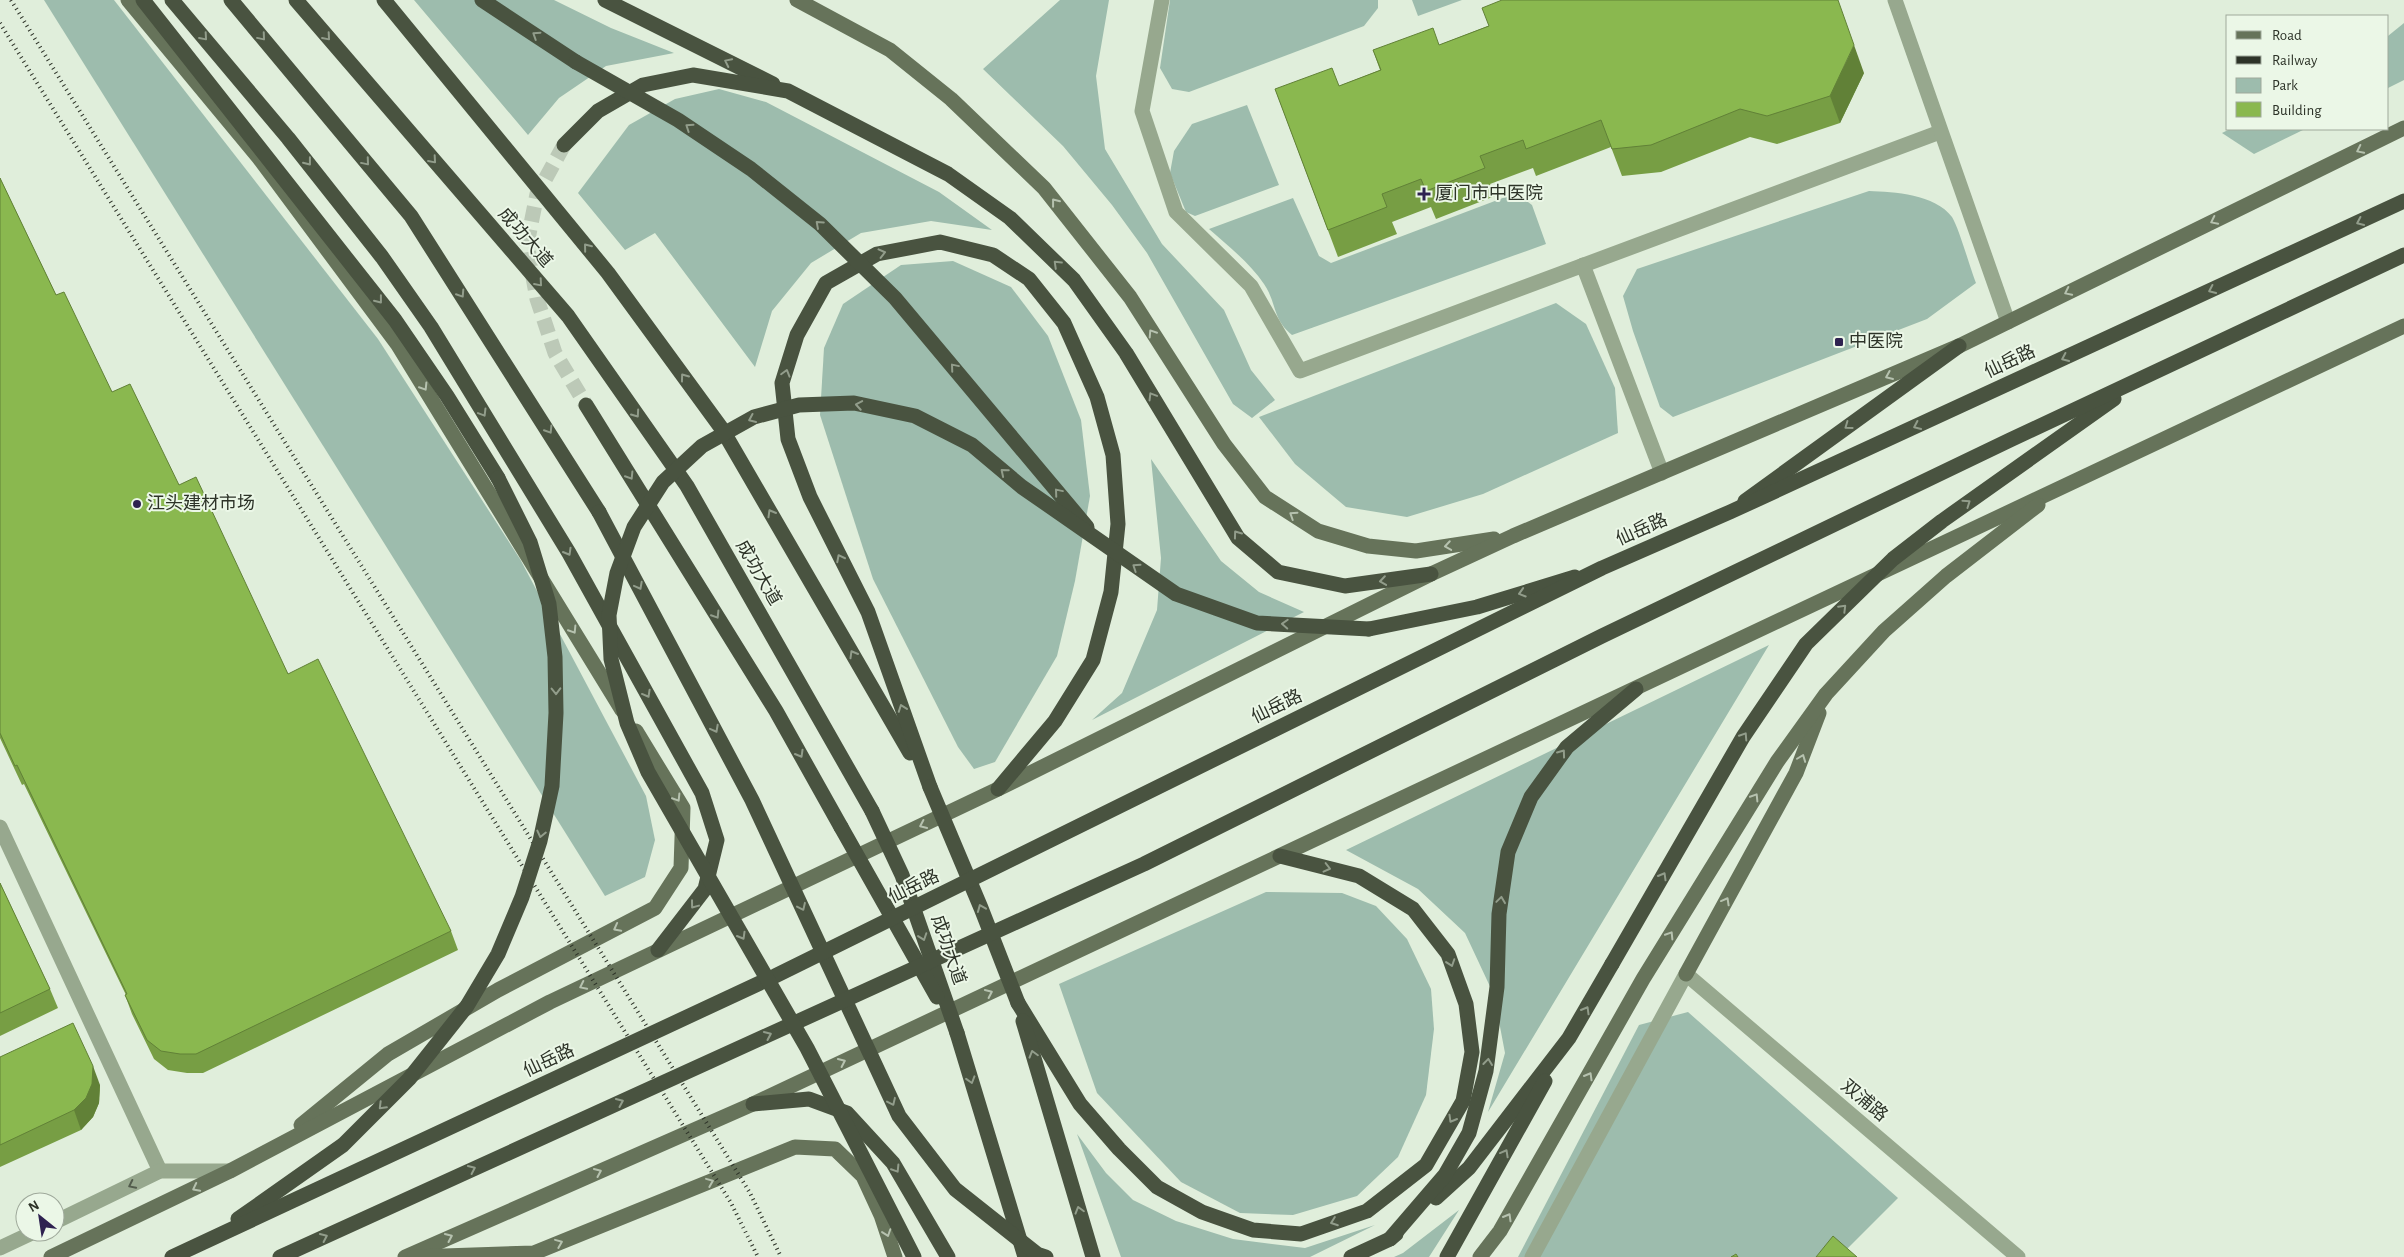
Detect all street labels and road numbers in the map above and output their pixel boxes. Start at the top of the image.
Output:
street label: 成功大道 [495,204,557,271]
street label: 仙岳路 [1981,341,2038,382]
street label: 仙岳路 [1613,509,1670,549]
street label: 成功大道 [732,536,786,609]
street label: 仙岳路 [1248,685,1305,727]
street label: 仙岳路 [885,865,942,907]
street label: 成功大道 [928,912,970,987]
street label: 仙岳路 [520,1040,577,1081]
street label: 双浦路 [1838,1075,1892,1125]

